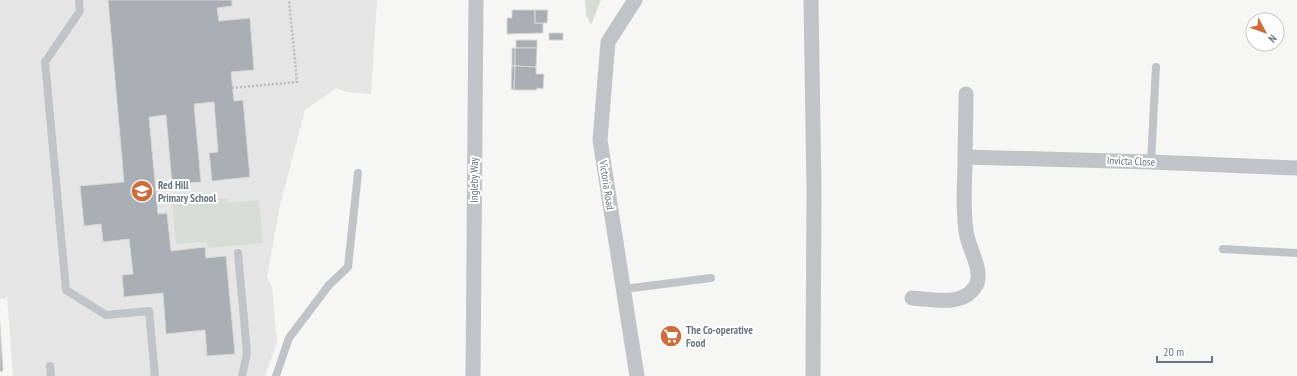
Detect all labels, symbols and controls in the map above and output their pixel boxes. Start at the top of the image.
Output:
north arrow [1245,12,1285,52]
text: N [1265,32,1280,45]
street label: Invicta Close [1107,153,1156,169]
street label: Ingleby Way [467,156,481,203]
street label: Victoria Road [596,158,618,211]
school or university icon: Red Hill Primary School [129,178,155,204]
place label: Red Hill Primary School [158,178,216,205]
supermarket icon: The Co-operative Food [658,323,684,349]
place label: The Co-operative Food [686,323,753,350]
scale bar [1157,338,1212,364]
text: 20 m [1163,344,1184,359]

